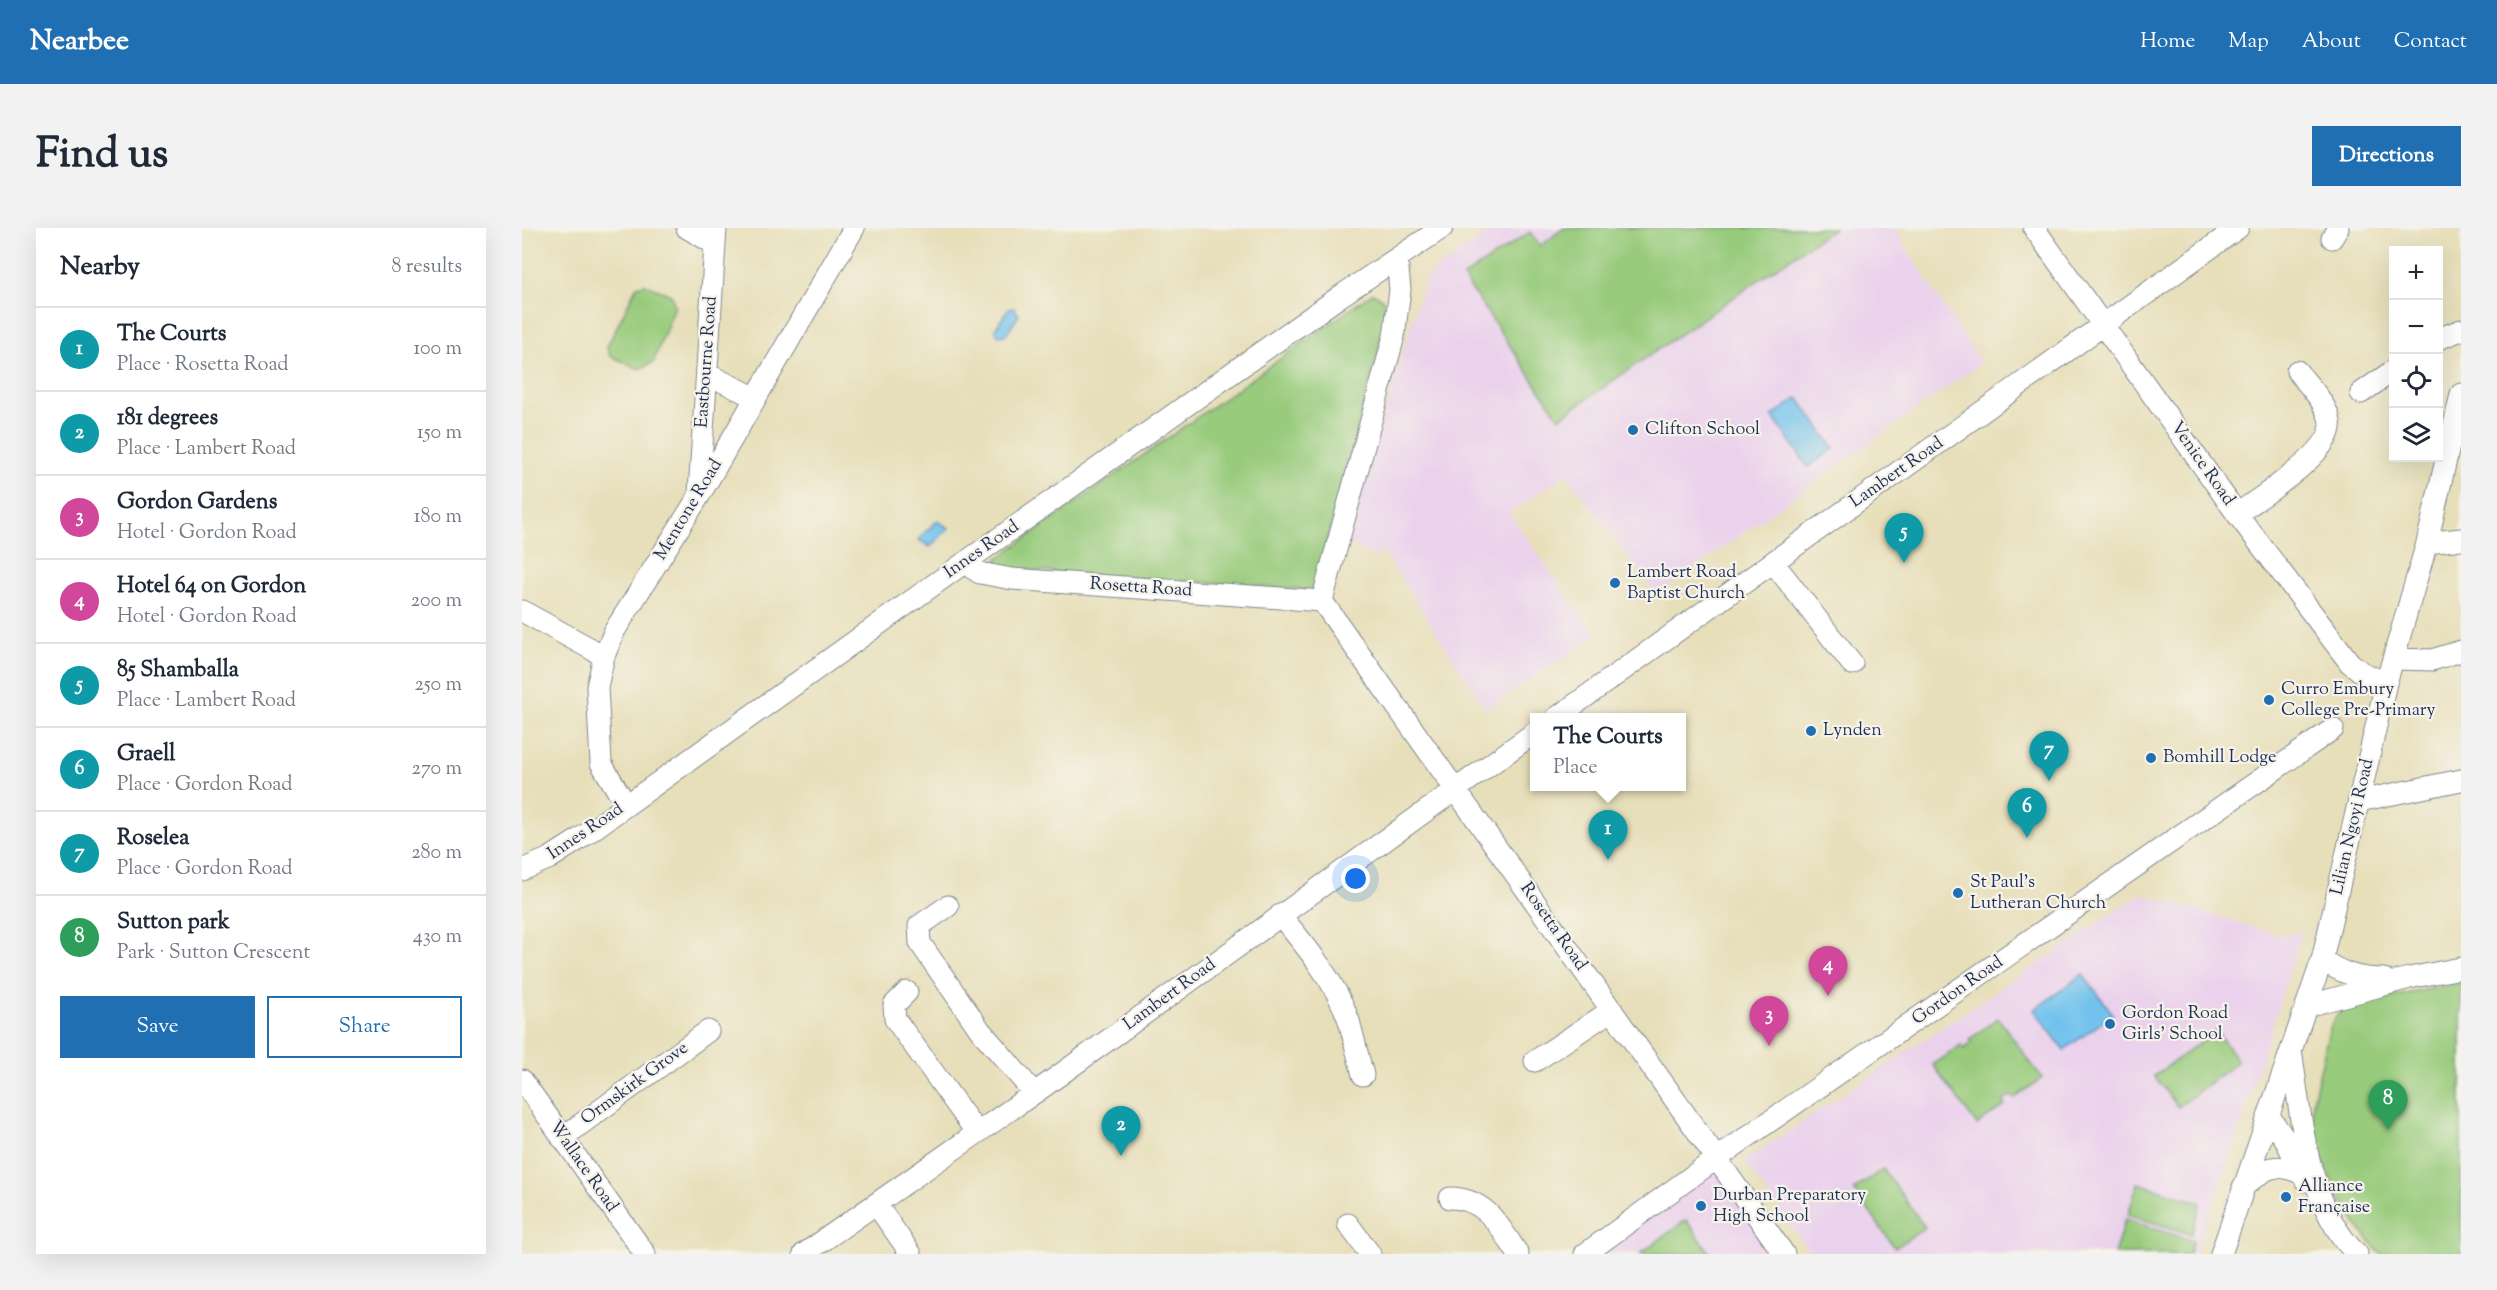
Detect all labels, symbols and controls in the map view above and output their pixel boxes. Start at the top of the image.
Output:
text: Nearbee [30,22,129,62]
text: Home [2140,27,2195,57]
text: Map [2228,27,2269,57]
text: About [2302,27,2361,57]
text: Contact [2394,27,2467,57]
text: Find us [36,126,168,186]
button: Directions [2312,126,2461,186]
map controls [2389,246,2443,462]
button: + [2389,246,2443,300]
text: Nearby [60,249,140,286]
text: 8 results [391,253,462,282]
street label: Eastbourne Road [689,295,725,429]
button: − [2389,300,2443,354]
text: The Courts [117,319,226,351]
text: 1 [76,335,83,364]
text: 100 m [413,335,462,364]
text: Place · Rosetta Road [117,351,289,380]
button: locate [2389,354,2443,408]
text: 181 degrees [117,403,218,435]
button: layers [2389,408,2443,462]
place label: Clifton School [1645,417,1760,443]
street label: Venice Road [2163,417,2241,511]
text: 2 [75,419,84,448]
text: 150 m [417,419,462,448]
marker: Clifton School [1626,423,1640,437]
street label: Lambert Road [1845,431,1949,515]
text: Place · Lambert Road [117,435,296,464]
street label: Mentone Road [648,454,730,566]
text: Gordon Gardens [117,487,277,519]
text: 3 [75,503,84,532]
text: 180 m [414,503,462,532]
street label: Innes Road [939,514,1025,586]
pin: 5 [1884,514,1924,563]
text: Hotel · Gordon Road [117,519,297,548]
place label: Lambert Road Baptist Church [1627,560,1746,607]
text: Hotel 64 on Gordon [117,571,306,603]
street label: Rosetta Road [1089,571,1193,605]
marker: Lambert Road Baptist Church [1608,576,1622,590]
text: 4 [74,587,85,616]
text: 200 m [411,587,462,616]
text: Hotel · Gordon Road [117,603,297,632]
text: 85 Shamballa [117,655,239,687]
text: 5 [76,671,83,700]
text: 250 m [414,671,462,700]
place label: Curro Embury College Pre-Primary [2281,677,2436,724]
text: Place · Lambert Road [117,687,296,716]
marker: Curro Embury College Pre-Primary [2262,693,2276,707]
popup [1530,713,1686,791]
place label: Lynden [1823,718,1882,744]
text: The Courts [1553,722,1663,754]
marker: Lynden [1804,724,1818,738]
pin: 7 [2030,732,2068,781]
text: Graell [117,739,176,771]
place label: Bomhill Lodge [2163,745,2276,771]
marker: Bomhill Lodge [2144,751,2158,765]
text: Place [1553,754,1598,783]
text: 6 [75,755,84,784]
text: 270 m [412,755,462,784]
street label: Lilian Ngoyi Road [2325,756,2381,898]
text: Place · Gordon Road [117,771,293,800]
pin: 6 [2008,788,2046,838]
street label: Innes Road [543,797,629,867]
pin: 1 [1588,810,1628,860]
text: Roselea [117,823,189,855]
text: 7 [74,839,85,868]
text: 280 m [411,839,462,868]
text: Place · Gordon Road [117,855,293,884]
your location [1341,864,1370,893]
place label: St Paul's Lutheran Church [1970,870,2107,917]
street label: Rosetta Road [1513,878,1593,976]
marker: St Paul's Lutheran Church [1951,886,1965,900]
text: Sutton park [117,907,230,939]
text: 8 [75,923,85,952]
text: 430 m [413,923,462,952]
text: Park · Sutton Crescent [117,939,310,968]
pin: 4 [1808,946,1848,996]
street label: Gordon Road [1907,950,2009,1032]
street label: Lambert Road [1118,952,1222,1038]
button: Save [60,996,255,1058]
button: Share [267,996,462,1058]
pin: 3 [1750,996,1788,1046]
place label: Gordon Road Girls' School [2122,1001,2228,1048]
marker: Gordon Road Girls' School [2103,1017,2117,1031]
street label: Ormskirk Grove [576,1036,694,1132]
pin: 8 [2368,1080,2408,1130]
pin: 2 [1102,1106,1140,1156]
street label: Wallace Road [542,1116,624,1218]
place label: Alliance Française [2298,1174,2370,1221]
place label: Durban Preparatory High School [1713,1183,1866,1230]
marker: Alliance Française [2279,1190,2293,1204]
marker: Durban Preparatory High School [1694,1199,1708,1213]

